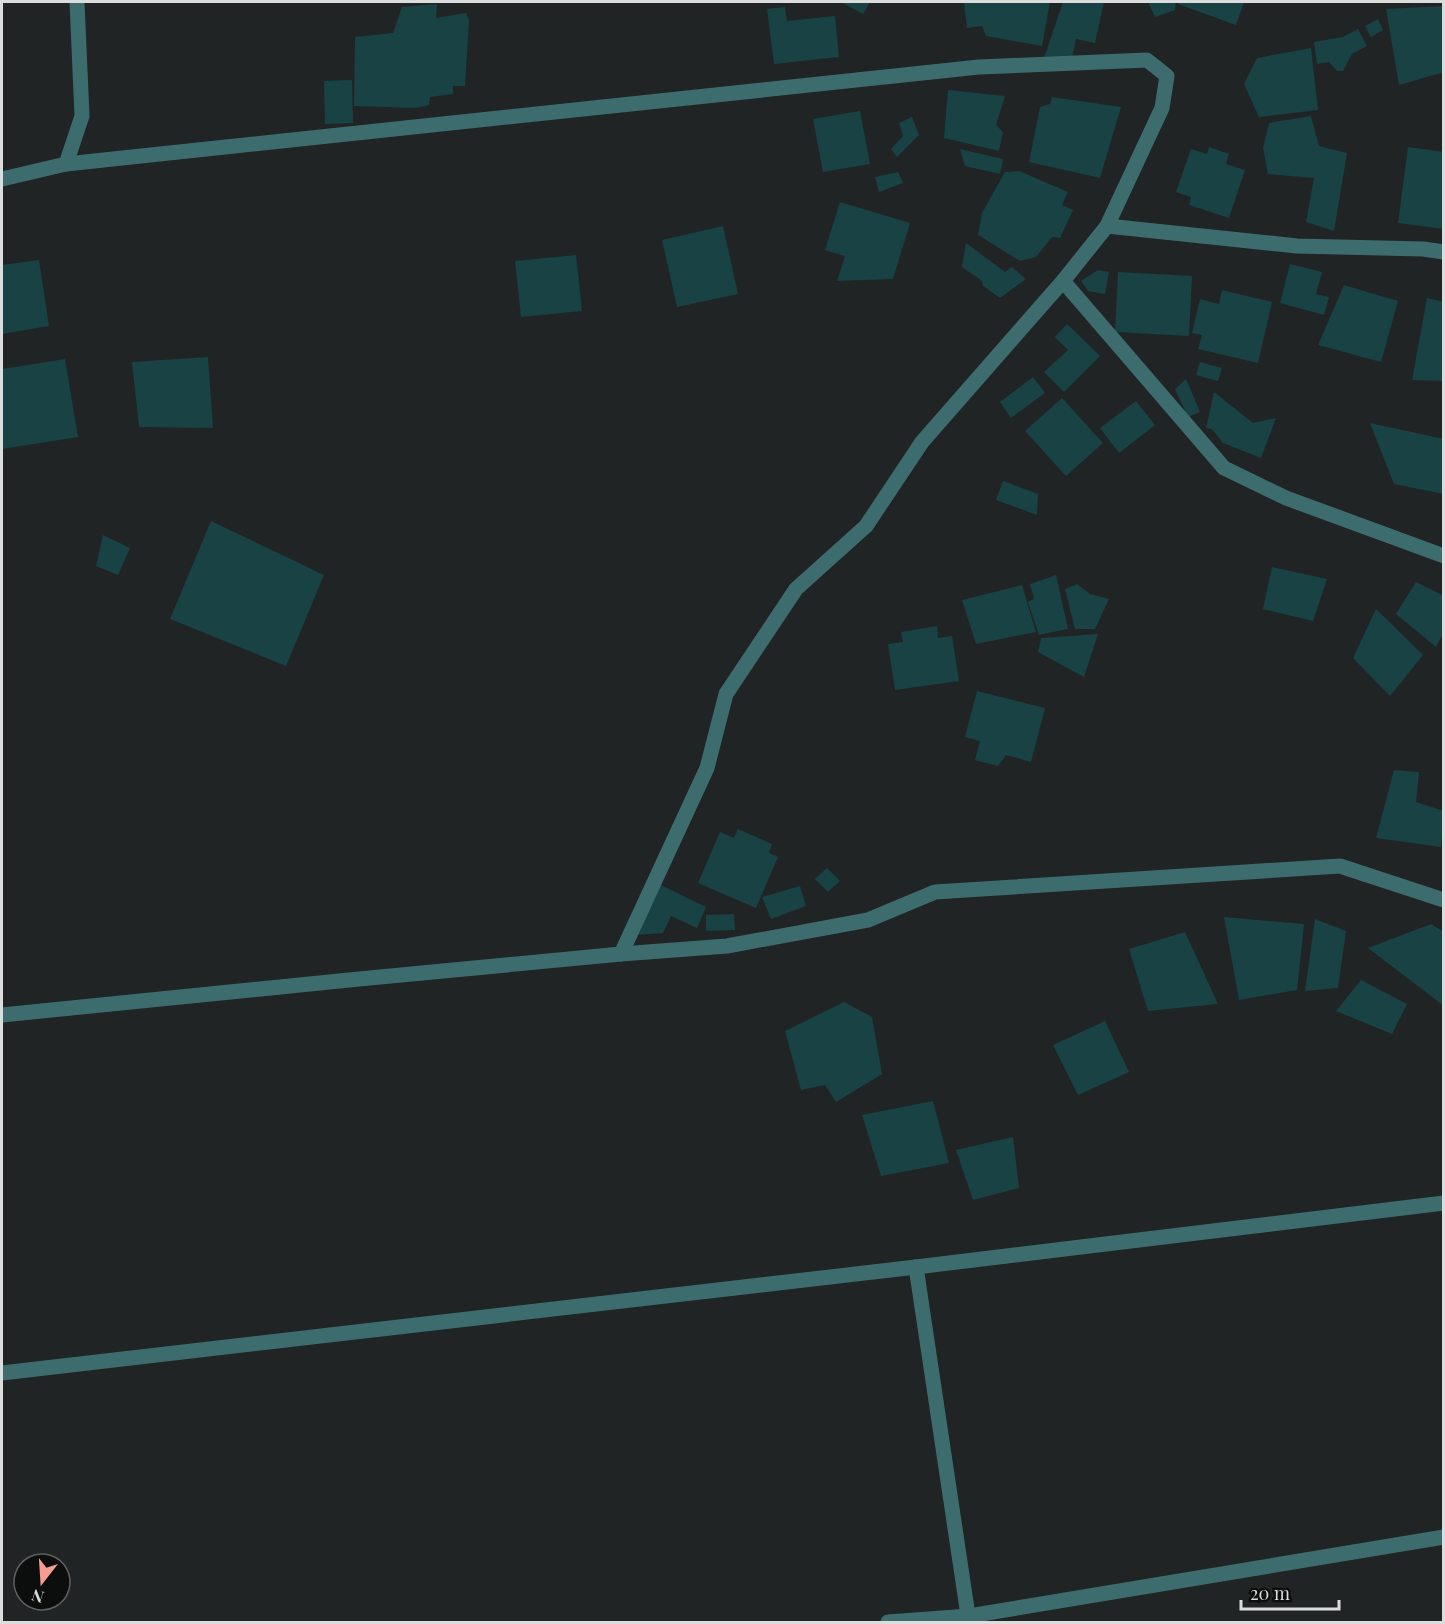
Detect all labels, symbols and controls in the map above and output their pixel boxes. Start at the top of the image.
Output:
north arrow [12,1552,72,1612]
scale bar [1241,1573,1338,1611]
text: 20 m [1250,1581,1290,1605]
text: N [28,1585,46,1609]

